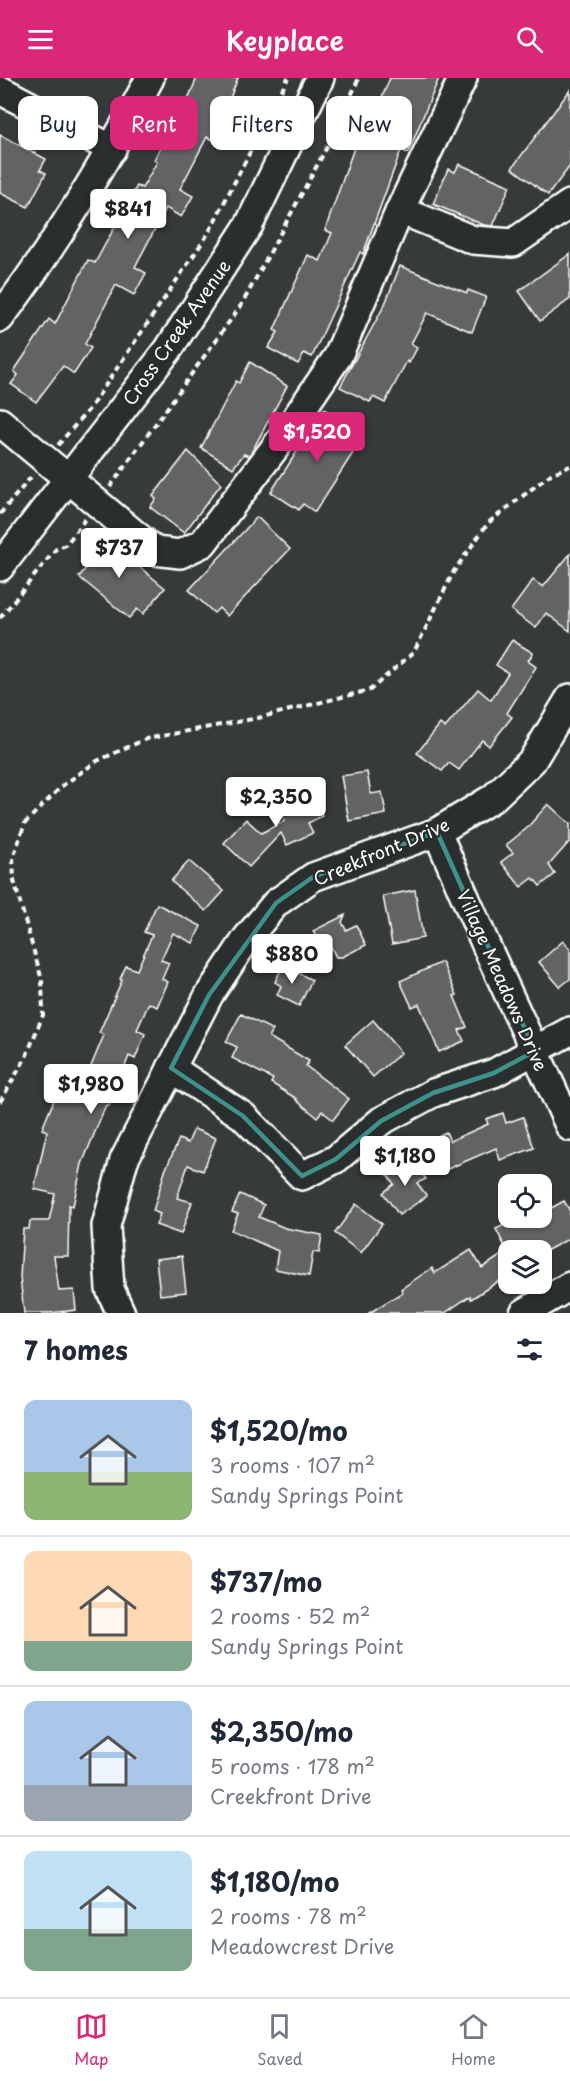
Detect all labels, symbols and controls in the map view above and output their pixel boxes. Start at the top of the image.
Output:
text: Keyplace [226,19,344,60]
icon: menu [24,23,57,56]
icon: search [513,23,546,56]
chip: Buy [18,96,98,150]
chip: Rent [110,96,198,150]
chip: Filters [210,96,314,150]
chip: New [326,96,412,150]
pin: $841 [92,189,164,240]
text: $841 [104,193,152,223]
street label: Cross Creek Avenue [115,253,237,410]
pin: $1,520 [268,412,366,463]
text: $1,520 [283,416,351,446]
pin: $737 [83,528,155,579]
text: $737 [95,532,143,562]
pin: $2,350 [227,777,325,828]
text: $2,350 [240,781,312,811]
street label: Creekfront Drive [309,810,453,892]
street label: Village Meadows Drive [451,885,555,1075]
pin: $880 [256,934,328,985]
text: $880 [266,938,318,968]
pin: $1,980 [42,1064,140,1115]
text: $1,980 [58,1068,124,1098]
pin: $1,180 [356,1136,454,1187]
text: $1,180 [374,1140,436,1170]
map controls [498,1174,552,1294]
button: locate [498,1174,552,1228]
button: layers [498,1240,552,1294]
text: 7 homes [24,1330,128,1369]
icon: filters [513,1333,546,1366]
text: $1,520/mo [210,1411,347,1450]
icon: home [72,1424,144,1496]
text: 3 rooms · 107 m² [210,1450,375,1480]
text: Sandy Springs Point [210,1480,403,1510]
text: $737/mo [210,1562,322,1601]
icon: home [72,1575,144,1647]
text: 2 rooms · 52 m² [210,1601,370,1631]
text: Sandy Springs Point [210,1631,403,1661]
text: $2,350/mo [210,1712,353,1751]
icon: home [72,1725,144,1797]
text: 5 rooms · 178 m² [210,1751,375,1781]
text: Creekfront Drive [210,1781,372,1811]
text: $1,180/mo [210,1862,339,1901]
icon: home [72,1875,144,1947]
text: 2 rooms · 78 m² [210,1901,367,1931]
text: Meadowcrest Drive [210,1931,394,1961]
tab: Map [74,2010,109,2070]
tab: Saved [257,2010,303,2070]
tab: Home [451,2010,496,2070]

